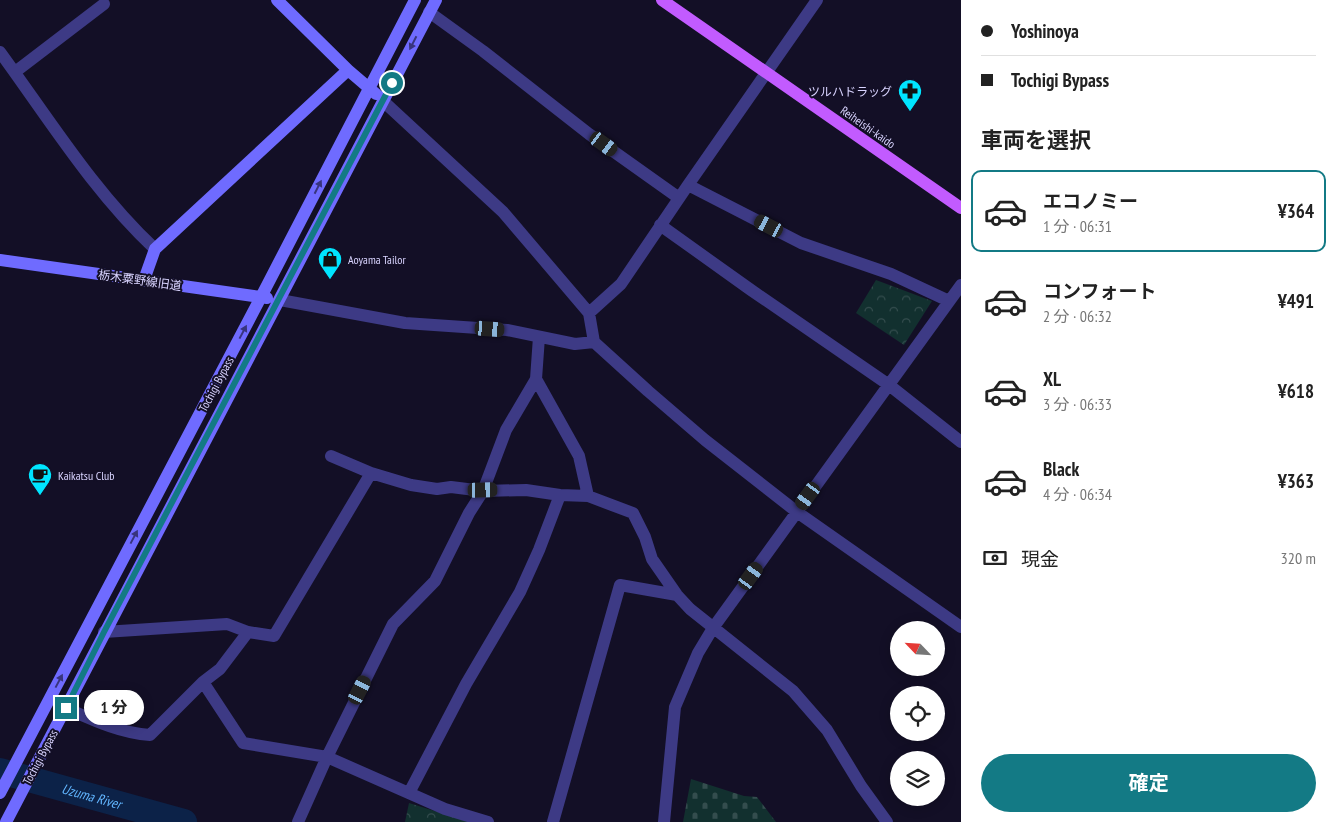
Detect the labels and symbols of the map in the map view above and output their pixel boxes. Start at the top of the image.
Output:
one-way arrow [409,36,417,50]
route start [381,72,403,94]
pharmacy icon: ツルハドラッグ [897,78,923,112]
place label: ツルハドラッグ [808,84,892,99]
street label: Reiheishi-kaido [838,103,898,151]
car [587,129,620,159]
one-way arrow [314,180,322,195]
car [752,213,785,239]
shop icon: Aoyama Tailor [317,246,343,280]
place label: Aoyama Tailor [348,252,406,267]
street label: 栃木粟野線旧道 [97,267,183,293]
car [474,320,505,338]
one-way arrow [239,324,247,339]
street label: Tochigi Bypass [195,354,237,414]
cafe icon: Kaikatsu Club [27,462,53,496]
place label: Kaikatsu Club [58,468,114,483]
car [793,479,822,513]
car [467,482,498,498]
one-way arrow [130,530,139,544]
car [736,559,765,593]
north arrow [890,621,945,676]
car [346,673,373,707]
one-way arrow [55,674,63,688]
callout: 1 分 [84,690,144,726]
route end [55,697,77,719]
street label: Tochigi Bypass [19,727,61,787]
water label: Uzuma River [60,780,125,814]

